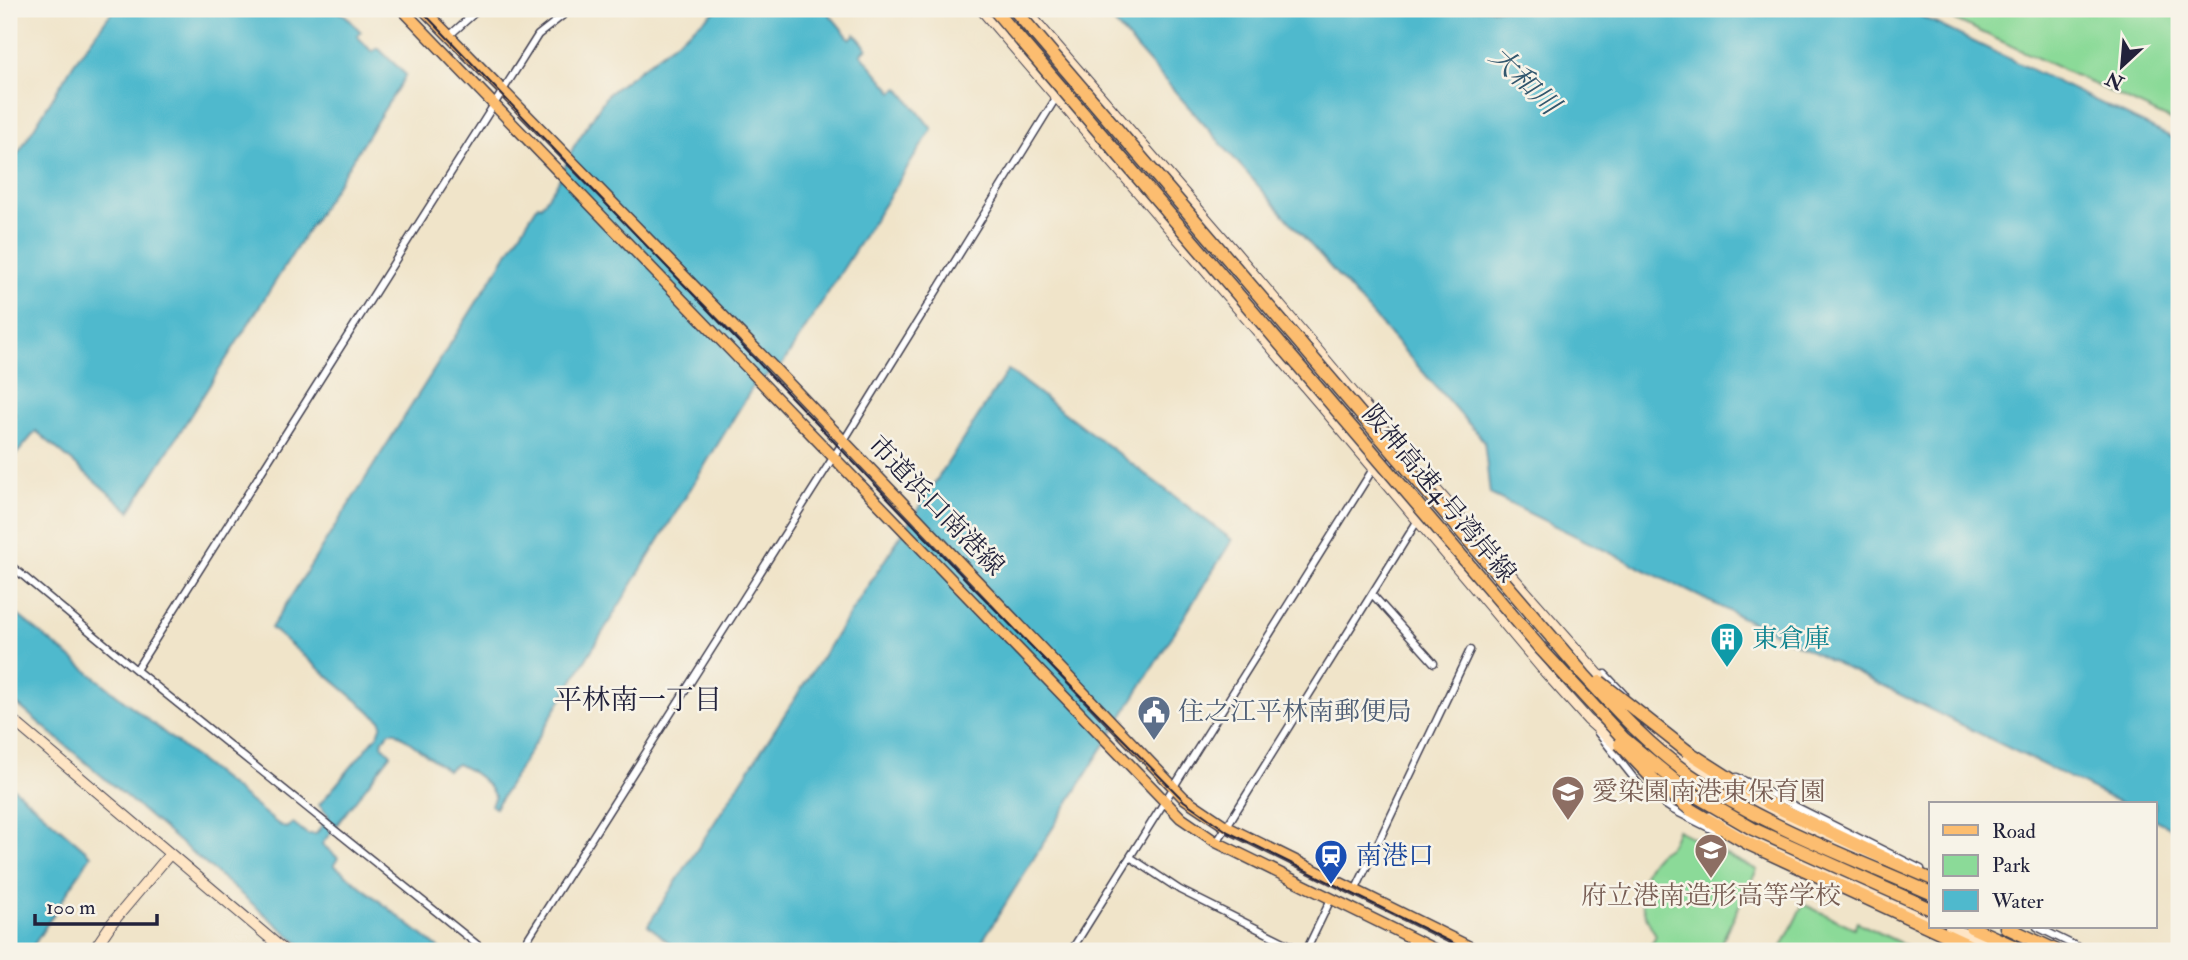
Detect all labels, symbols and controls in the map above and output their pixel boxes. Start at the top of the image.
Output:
north arrow [2086,32,2156,102]
water label: 大和川 [1482,39,1569,125]
text: N [2101,65,2129,95]
street label: 阪神高速4号湾岸線 [1355,399,1523,589]
street label: 市道浜口南港線 [861,429,1011,583]
building icon: 東倉庫 [1708,620,1746,669]
place label: 東倉庫 [1752,623,1830,655]
district label: 平林南一丁目 [554,683,722,718]
public building icon: 住之江平林南郵便局 [1135,693,1173,742]
place label: 住之江平林南郵便局 [1178,696,1412,728]
school or university icon: 愛染園南港東保育園 [1549,773,1587,822]
place label: 愛染園南港東保育園 [1592,776,1826,808]
legend [1929,802,2156,928]
text: Road [1992,818,2037,845]
school or university icon: 府立港南造形高等学校 [1692,831,1730,880]
station icon: 南港口 [1312,837,1350,886]
place label: 南港口 [1356,840,1434,872]
text: Park [1992,852,2030,879]
place label: 府立港南造形高等学校 [1581,880,1841,912]
scale bar [35,883,158,927]
text: Water [1991,888,2044,915]
text: 100 m [46,894,96,921]

